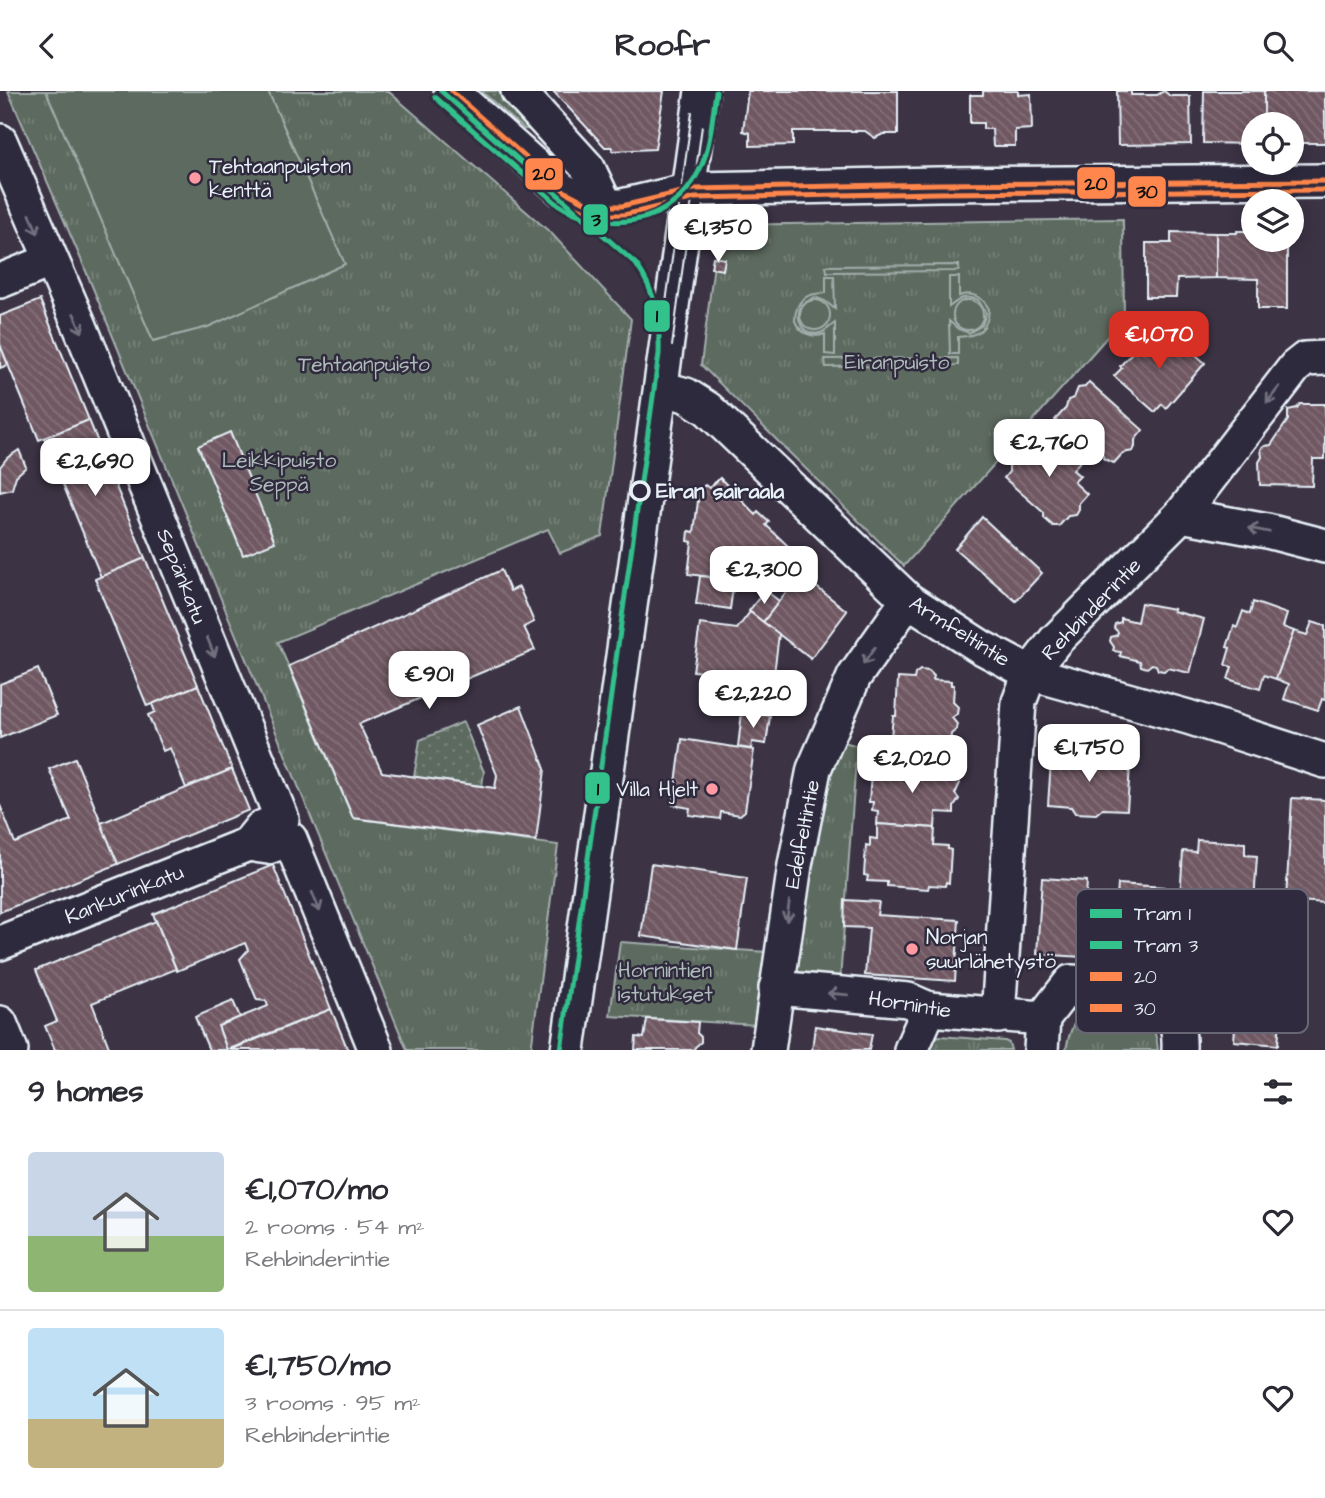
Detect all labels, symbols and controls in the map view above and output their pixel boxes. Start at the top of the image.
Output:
text: Roofr [615,23,710,68]
icon: back [28,27,66,65]
icon: search [1259,27,1297,65]
map controls [1241,112,1304,252]
button: locate [1241,112,1304,175]
place label: Tehtaanpuiston kenttä [209,152,351,205]
line badge: 20 [524,157,564,191]
text: 20 [532,161,555,188]
line badge: 20 [1076,166,1116,200]
marker: Tehtaanpuiston kenttä [187,170,203,186]
text: 20 [1084,171,1107,198]
line badge: 30 [1127,175,1167,208]
text: 30 [1135,179,1158,206]
button: layers [1241,189,1304,252]
line badge: 3 [582,203,609,236]
pin: €1,350 [661,205,775,264]
text: 3 [590,207,601,234]
text: €1,350 [684,211,752,243]
one-way arrow [29,212,42,234]
line badge: 1 [643,299,671,333]
text: 1 [656,303,659,330]
pin: €1,070 [1102,311,1216,371]
one-way arrow [72,312,85,333]
text: €1,070 [1125,318,1193,350]
park label: Eiranpuisto [845,348,950,378]
park label: Tehtaanpuisto [298,350,430,380]
one-way arrow [1266,385,1281,404]
pin: €2,760 [992,419,1106,479]
text: €2,760 [1010,426,1088,458]
pin: €2,690 [38,439,152,498]
text: €2,690 [56,445,134,477]
park label: Leikkipuisto Seppä [222,446,336,500]
place label: Eiran sairaala [656,477,784,506]
marker: Eiran sairaala [630,481,650,501]
one-way arrow [1248,523,1271,536]
street label: Sepänkatu [148,524,214,629]
pin: €2,300 [707,547,821,606]
street label: Rehbinderintie [1035,552,1148,667]
text: €2,300 [726,553,802,585]
street label: Armfeltintie [904,589,1016,674]
one-way arrow [205,635,218,657]
one-way arrow [862,646,876,665]
pin: €901 [388,651,470,711]
text: €901 [405,658,453,690]
pin: €2,220 [696,671,810,730]
text: €2,220 [715,677,791,709]
pin: €1,750 [1032,725,1146,784]
text: €1,750 [1054,731,1124,763]
pin: €2,020 [855,735,969,795]
text: €2,020 [873,742,951,774]
line badge: 1 [584,771,611,805]
place label: Villa Hjelt [616,775,698,804]
text: 1 [597,776,600,803]
street label: Edelfeltintie [778,777,827,891]
marker: Villa Hjelt [704,781,720,797]
street label: Kankurinkatu [61,857,188,931]
legend [1076,889,1308,1033]
one-way arrow [310,891,323,913]
one-way arrow [781,899,794,922]
text: Tram 1 [1134,901,1191,928]
place label: Norjan suurlähetystö [926,923,1056,978]
text: Tram 3 [1134,933,1198,960]
marker: Norjan suurlähetystö [904,941,920,957]
park label: Hornintien istutukset [617,956,713,1009]
text: 20 [1134,964,1157,991]
street label: Hornintie [867,984,953,1025]
one-way arrow [828,987,850,1000]
text: 30 [1134,996,1156,1023]
text: 9 homes [28,1071,143,1113]
icon: filters [1259,1073,1297,1111]
text: €1,070/mo [245,1169,388,1211]
icon: home [84,1180,168,1264]
icon: heart [1259,1203,1297,1241]
text: 2 rooms · 54 m² [245,1211,425,1243]
text: Rehbinderintie [245,1243,390,1275]
text: €1,750/mo [245,1345,391,1387]
icon: home [84,1356,168,1440]
icon: heart [1259,1379,1297,1417]
text: 3 rooms · 95 m² [245,1387,421,1419]
text: Rehbinderintie [245,1419,390,1451]

